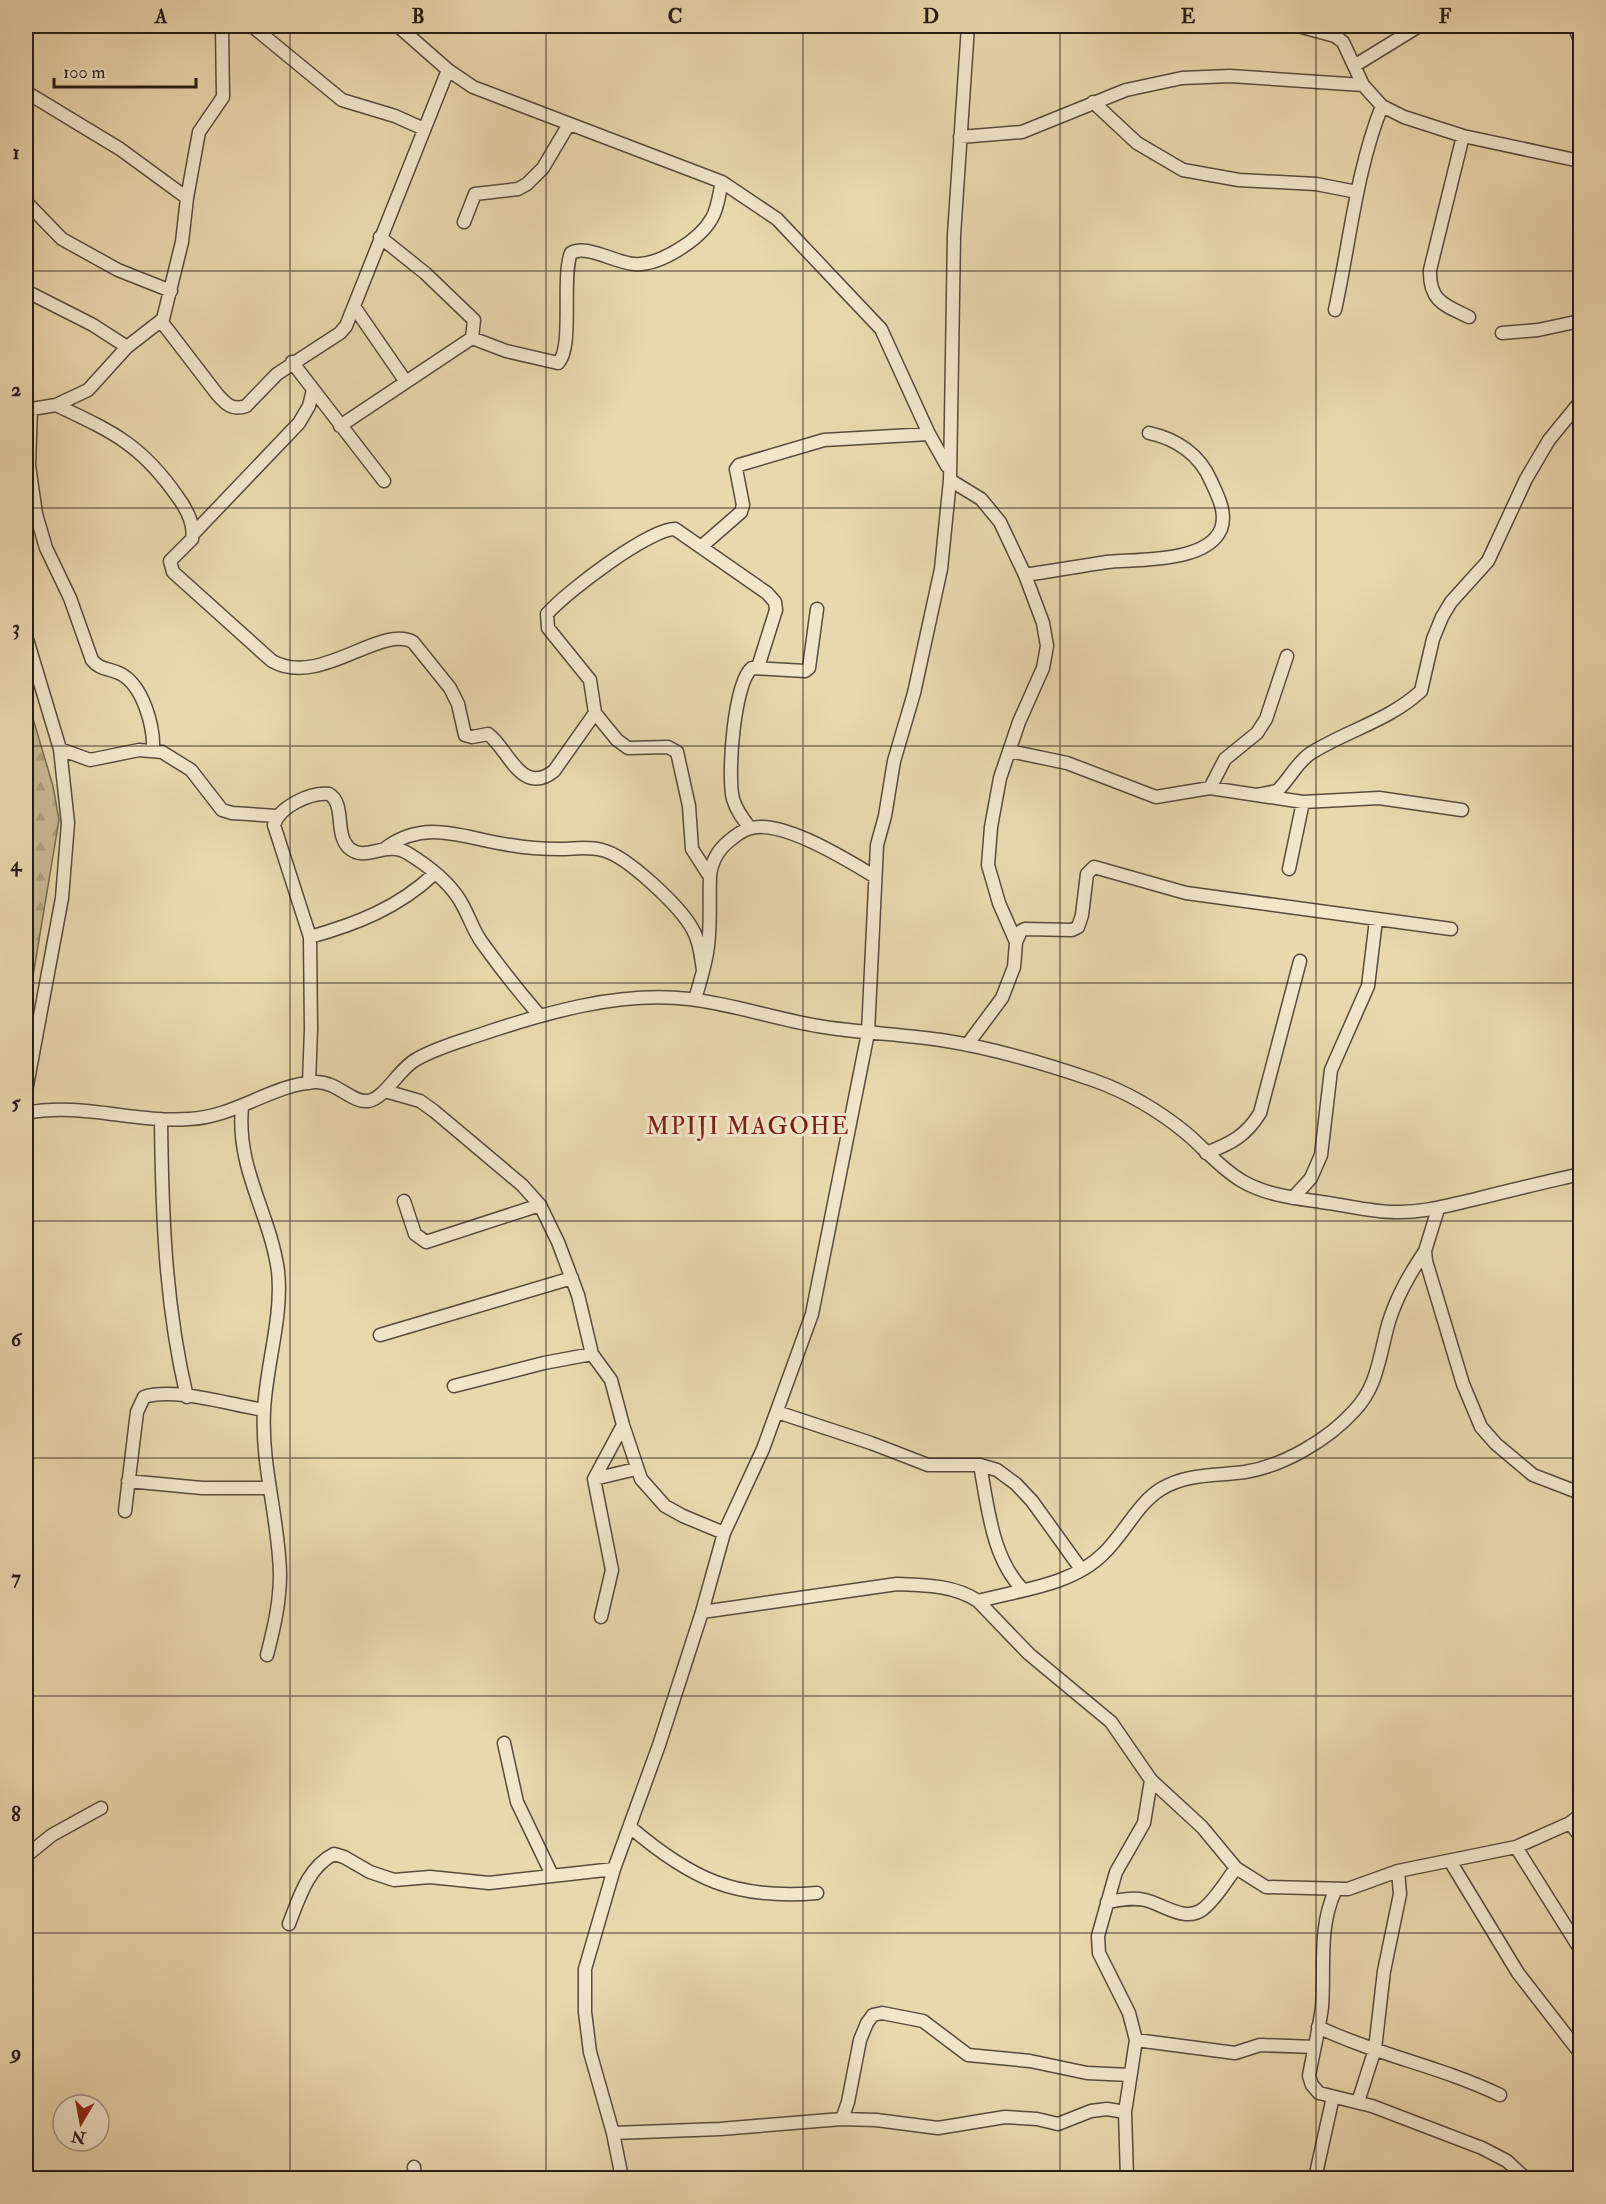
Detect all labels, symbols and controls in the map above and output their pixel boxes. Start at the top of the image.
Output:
text: A [154,4,168,29]
text: B [411,4,425,29]
text: C [668,4,682,29]
text: D [923,4,939,29]
text: E [1181,4,1196,29]
text: F [1439,4,1452,29]
scale bar [54,51,196,89]
text: 100 m [63,61,106,84]
text: 1 [12,140,20,165]
text: 2 [11,377,21,402]
text: 3 [12,615,20,640]
text: 4 [10,852,23,877]
text: 5 [12,1090,22,1115]
district label: MPIJI MAGOHE [646,1111,850,1142]
text: 6 [11,1327,23,1352]
text: 7 [11,1565,21,1590]
text: 8 [11,1802,21,1827]
text: 9 [9,2040,21,2065]
north arrow [51,2093,111,2153]
text: N [69,2126,88,2148]

